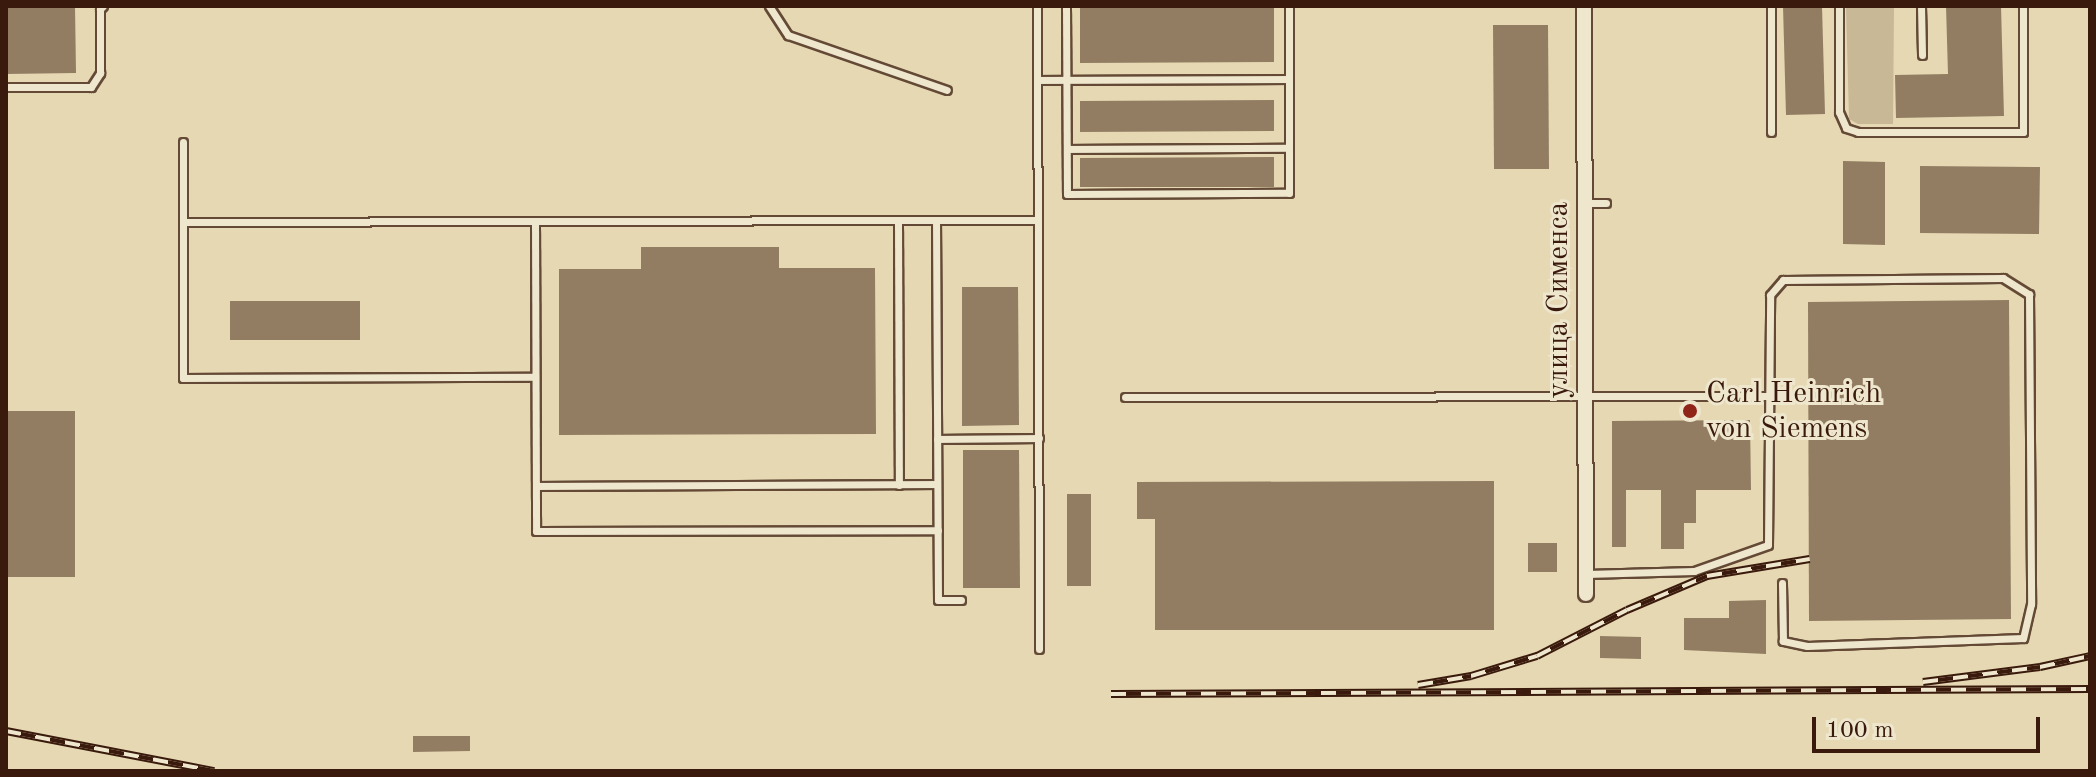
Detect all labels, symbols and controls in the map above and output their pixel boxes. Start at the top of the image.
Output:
street label: улица Сименса [1541,202,1577,398]
place label: Carl Heinrich von Siemens [1706,376,1881,446]
marker: Carl Heinrich von Siemens [1681,402,1699,420]
scale bar [1816,701,2044,751]
text: 100 m [1826,719,1894,743]

